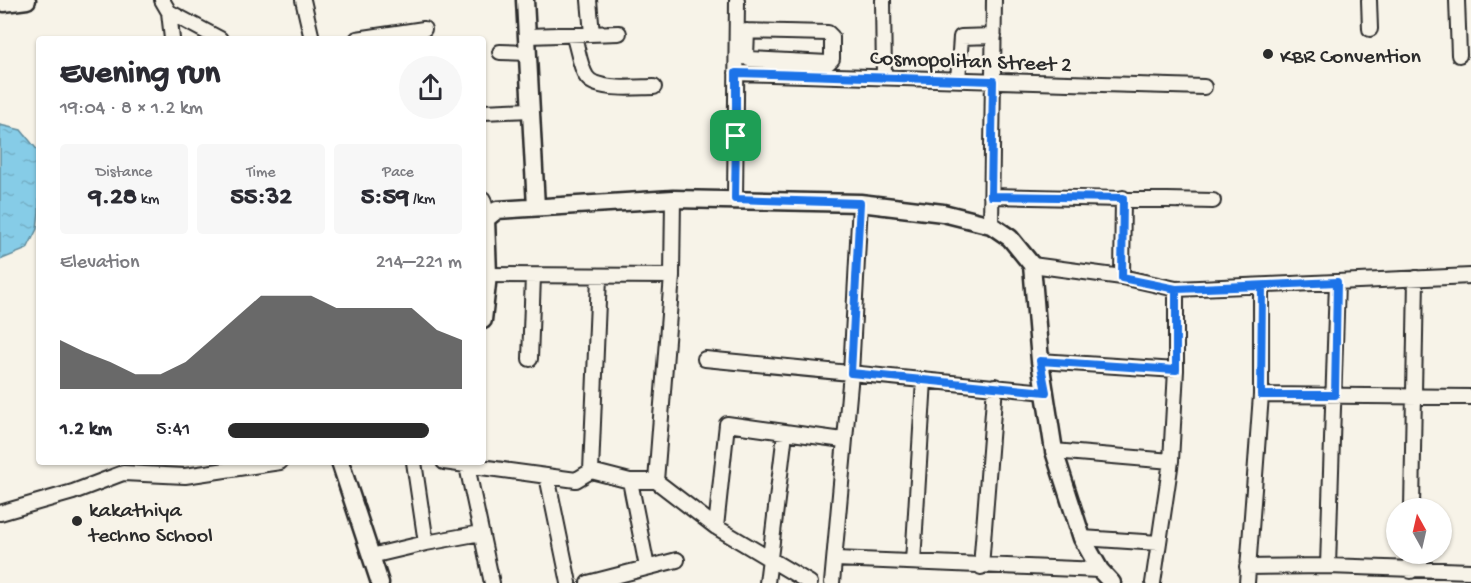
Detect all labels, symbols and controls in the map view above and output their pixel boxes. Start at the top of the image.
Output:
place label: KBR Convention [1280,45,1422,71]
street label: Cosmopolitan Street 2 [870,46,1072,80]
marker: KBR Convention [1261,47,1275,61]
text: Evening run [60,56,220,94]
button: share [399,56,462,119]
text: 19:04 · 8 × 1.2 km [60,98,203,121]
pin [710,110,761,161]
icon: arrive [719,119,752,152]
text: Distance [96,164,152,183]
text: Time [246,164,276,183]
text: Pace [382,164,414,183]
text: 9.28 [89,183,137,214]
text: 55:32 [230,183,292,214]
text: 5:59 [361,183,409,214]
text: km [137,191,159,210]
text: /km [409,191,435,210]
text: Elevation [60,252,140,275]
text: 214–221 m [376,252,462,275]
text: 1.2 km [60,419,112,442]
text: 5:41 [156,419,190,442]
north arrow [1386,498,1452,564]
map controls [1386,498,1452,564]
place label: kakathiya techno School [87,499,213,550]
marker: kakathiya techno School [70,514,84,528]

